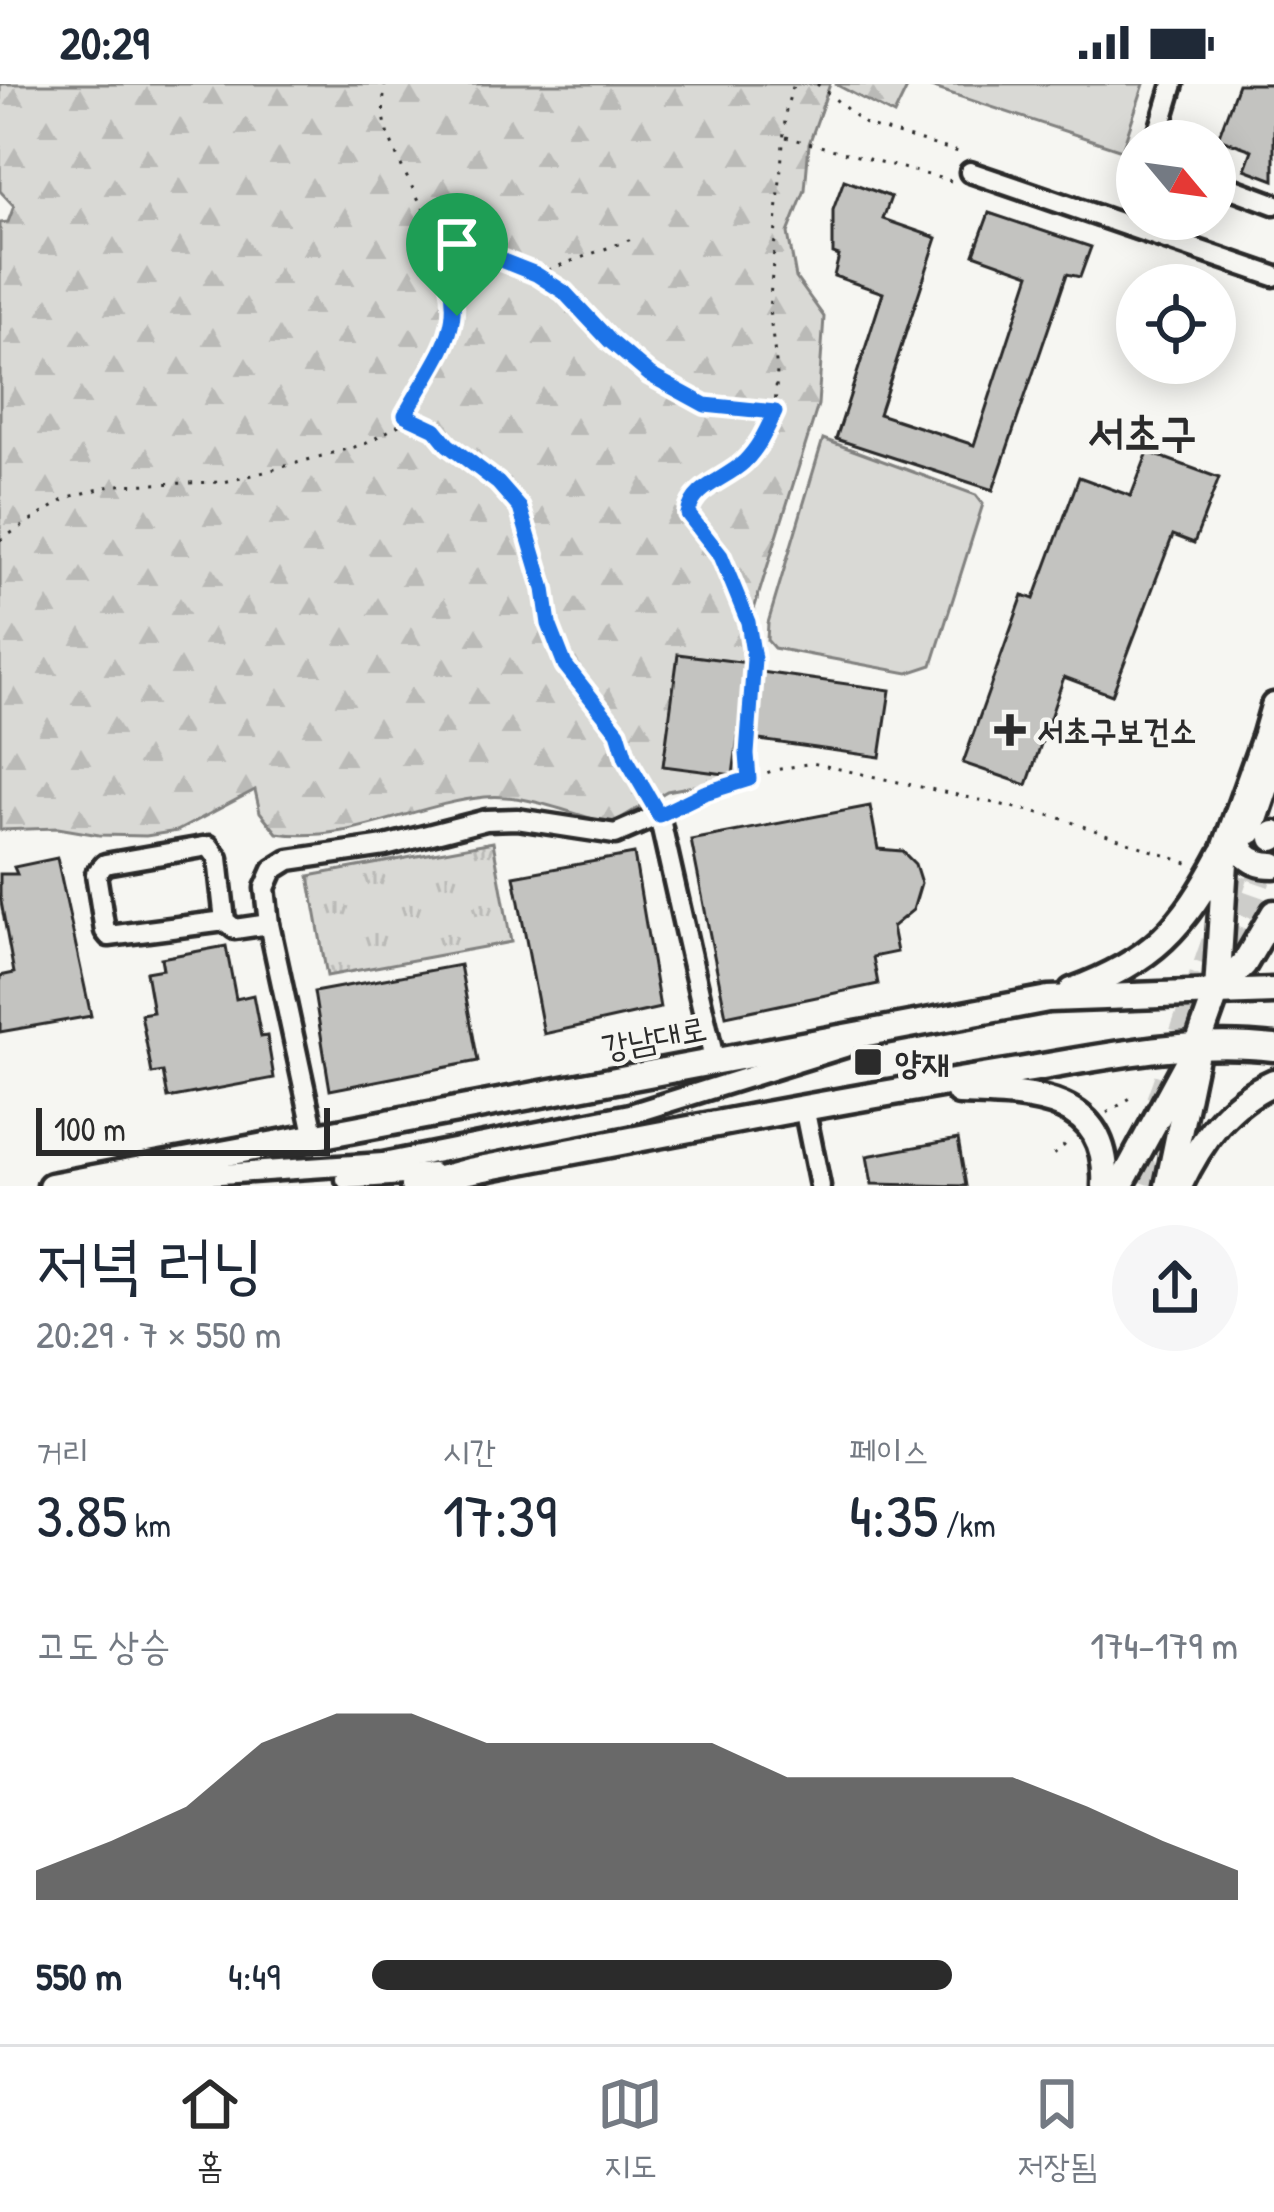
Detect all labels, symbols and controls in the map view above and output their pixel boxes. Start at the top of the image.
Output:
text: 20:29 [60,12,149,73]
north arrow [1116,120,1236,240]
map controls [1116,120,1236,384]
pin [406,193,508,316]
icon: arrive [424,211,490,277]
button: locate [1116,264,1236,384]
district label: 서초구 [1088,401,1196,462]
place label: 서초구보건소 [1037,708,1196,752]
marker: 서초구보건소 [994,714,1026,746]
street label: 강남대로 [598,1005,710,1069]
place label: 양재 [895,1040,949,1084]
marker: 양재 [852,1046,884,1078]
scale bar [36,1102,330,1155]
text: 100 m [54,1107,126,1151]
text: 저녁 러닝 [36,1217,264,1307]
button: share [1112,1225,1238,1351]
text: 20:29 · 7 × 550 m [36,1307,281,1360]
text: 거리 [36,1429,89,1473]
text: 시간 [443,1429,496,1473]
text: 페이스 [849,1429,929,1473]
text: 3.85 [36,1474,127,1556]
text: 17:39 [443,1474,557,1556]
text: 4:35 [849,1474,938,1556]
text: km [127,1503,171,1547]
text: /km [938,1503,996,1547]
text: 고도 상승 [36,1618,171,1671]
text: 174–179 m [1090,1618,1238,1671]
text: 550 m [36,1949,122,2002]
text: 4:49 [228,1949,281,2002]
tab: 홈 [177,2071,243,2188]
tab: 지도 [597,2071,663,2188]
tab: 저장됨 [1017,2071,1097,2188]

